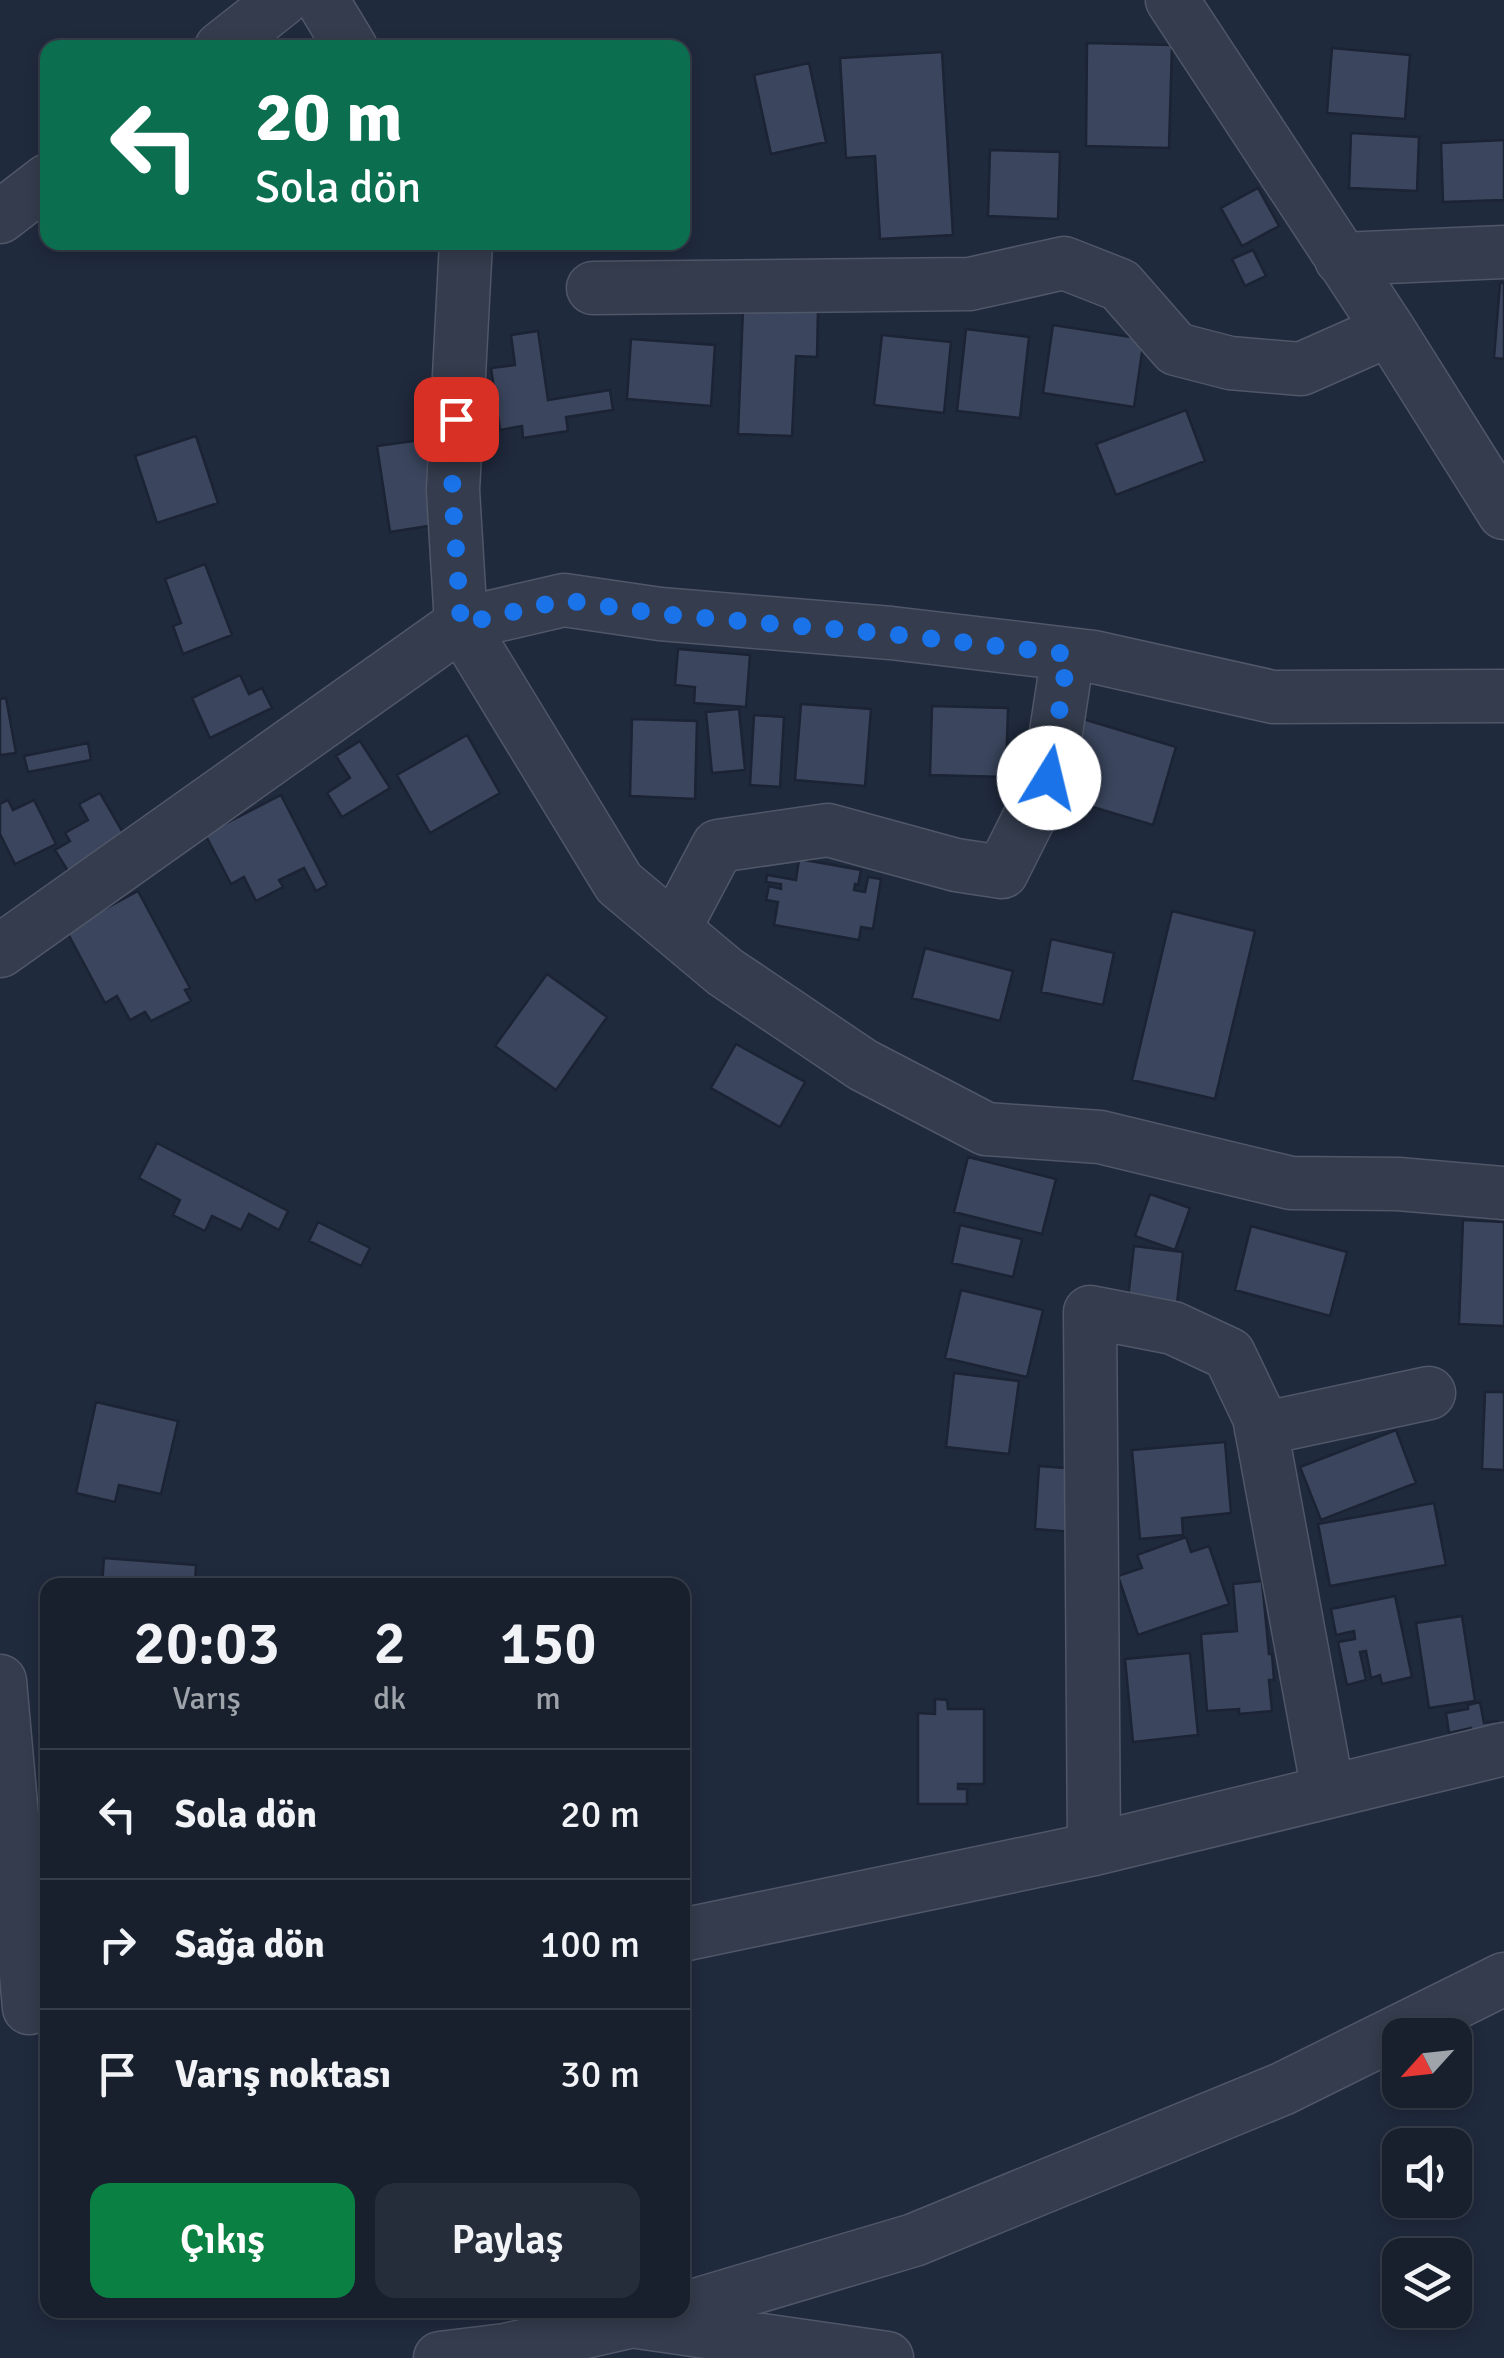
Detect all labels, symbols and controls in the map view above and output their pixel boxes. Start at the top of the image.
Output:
text: 20 m [255,74,403,160]
icon: left [90,80,220,210]
text: Sola dön [255,160,421,215]
pin [414,377,499,462]
icon: arrive [429,392,484,447]
position arrow [997,726,1101,830]
text: 20:03 [133,1607,280,1681]
text: 2 [373,1607,406,1681]
text: 150 [499,1607,597,1681]
text: Varış [172,1679,241,1718]
text: dk [373,1679,406,1718]
text: m [535,1679,561,1718]
icon: left [90,1787,145,1842]
text: Sola dön [175,1791,317,1838]
text: 20 m [560,1791,640,1838]
icon: right [90,1917,145,1972]
text: Sağa dön [175,1921,325,1968]
text: 100 m [540,1921,640,1968]
north arrow [1382,2018,1472,2108]
map controls [1382,2018,1472,2328]
icon: arrive [90,2047,145,2102]
text: Varış noktası [175,2051,391,2098]
text: 30 m [560,2051,640,2098]
button: sound [1382,2128,1472,2218]
button: Çıkış [90,2183,355,2298]
button: Paylaş [375,2183,640,2298]
button: layers [1382,2238,1472,2328]

